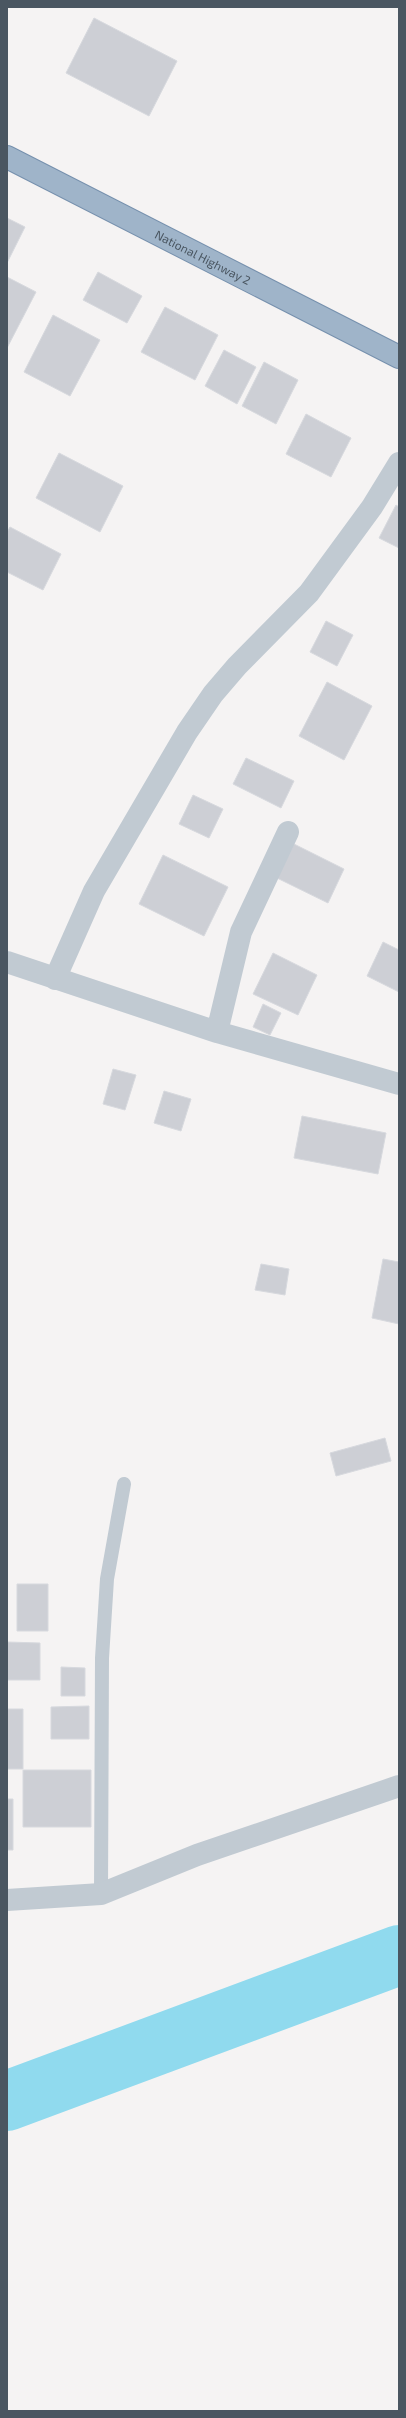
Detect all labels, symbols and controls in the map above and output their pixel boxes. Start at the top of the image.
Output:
street label: National Highway 2 [153,227,253,287]

